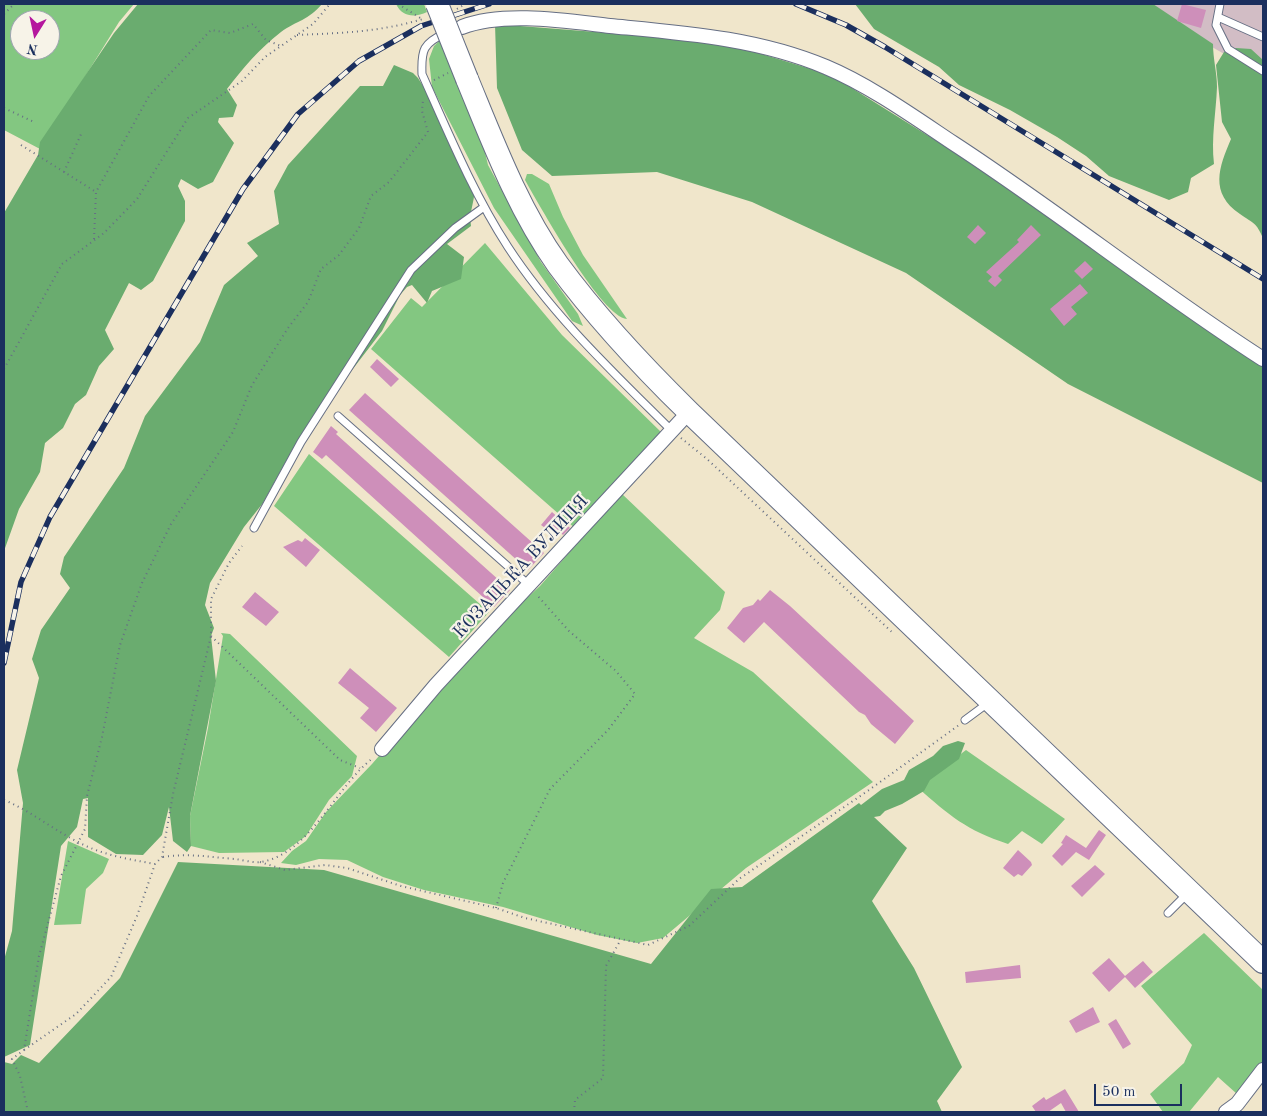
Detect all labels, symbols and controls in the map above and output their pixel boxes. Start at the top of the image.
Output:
north arrow [10,10,60,60]
text: N [26,41,39,57]
street label: КОЗАЦЬКА ВУЛИЦЯ [449,491,593,643]
scale bar [1097,1074,1184,1106]
text: 50 m [1102,1085,1136,1100]

